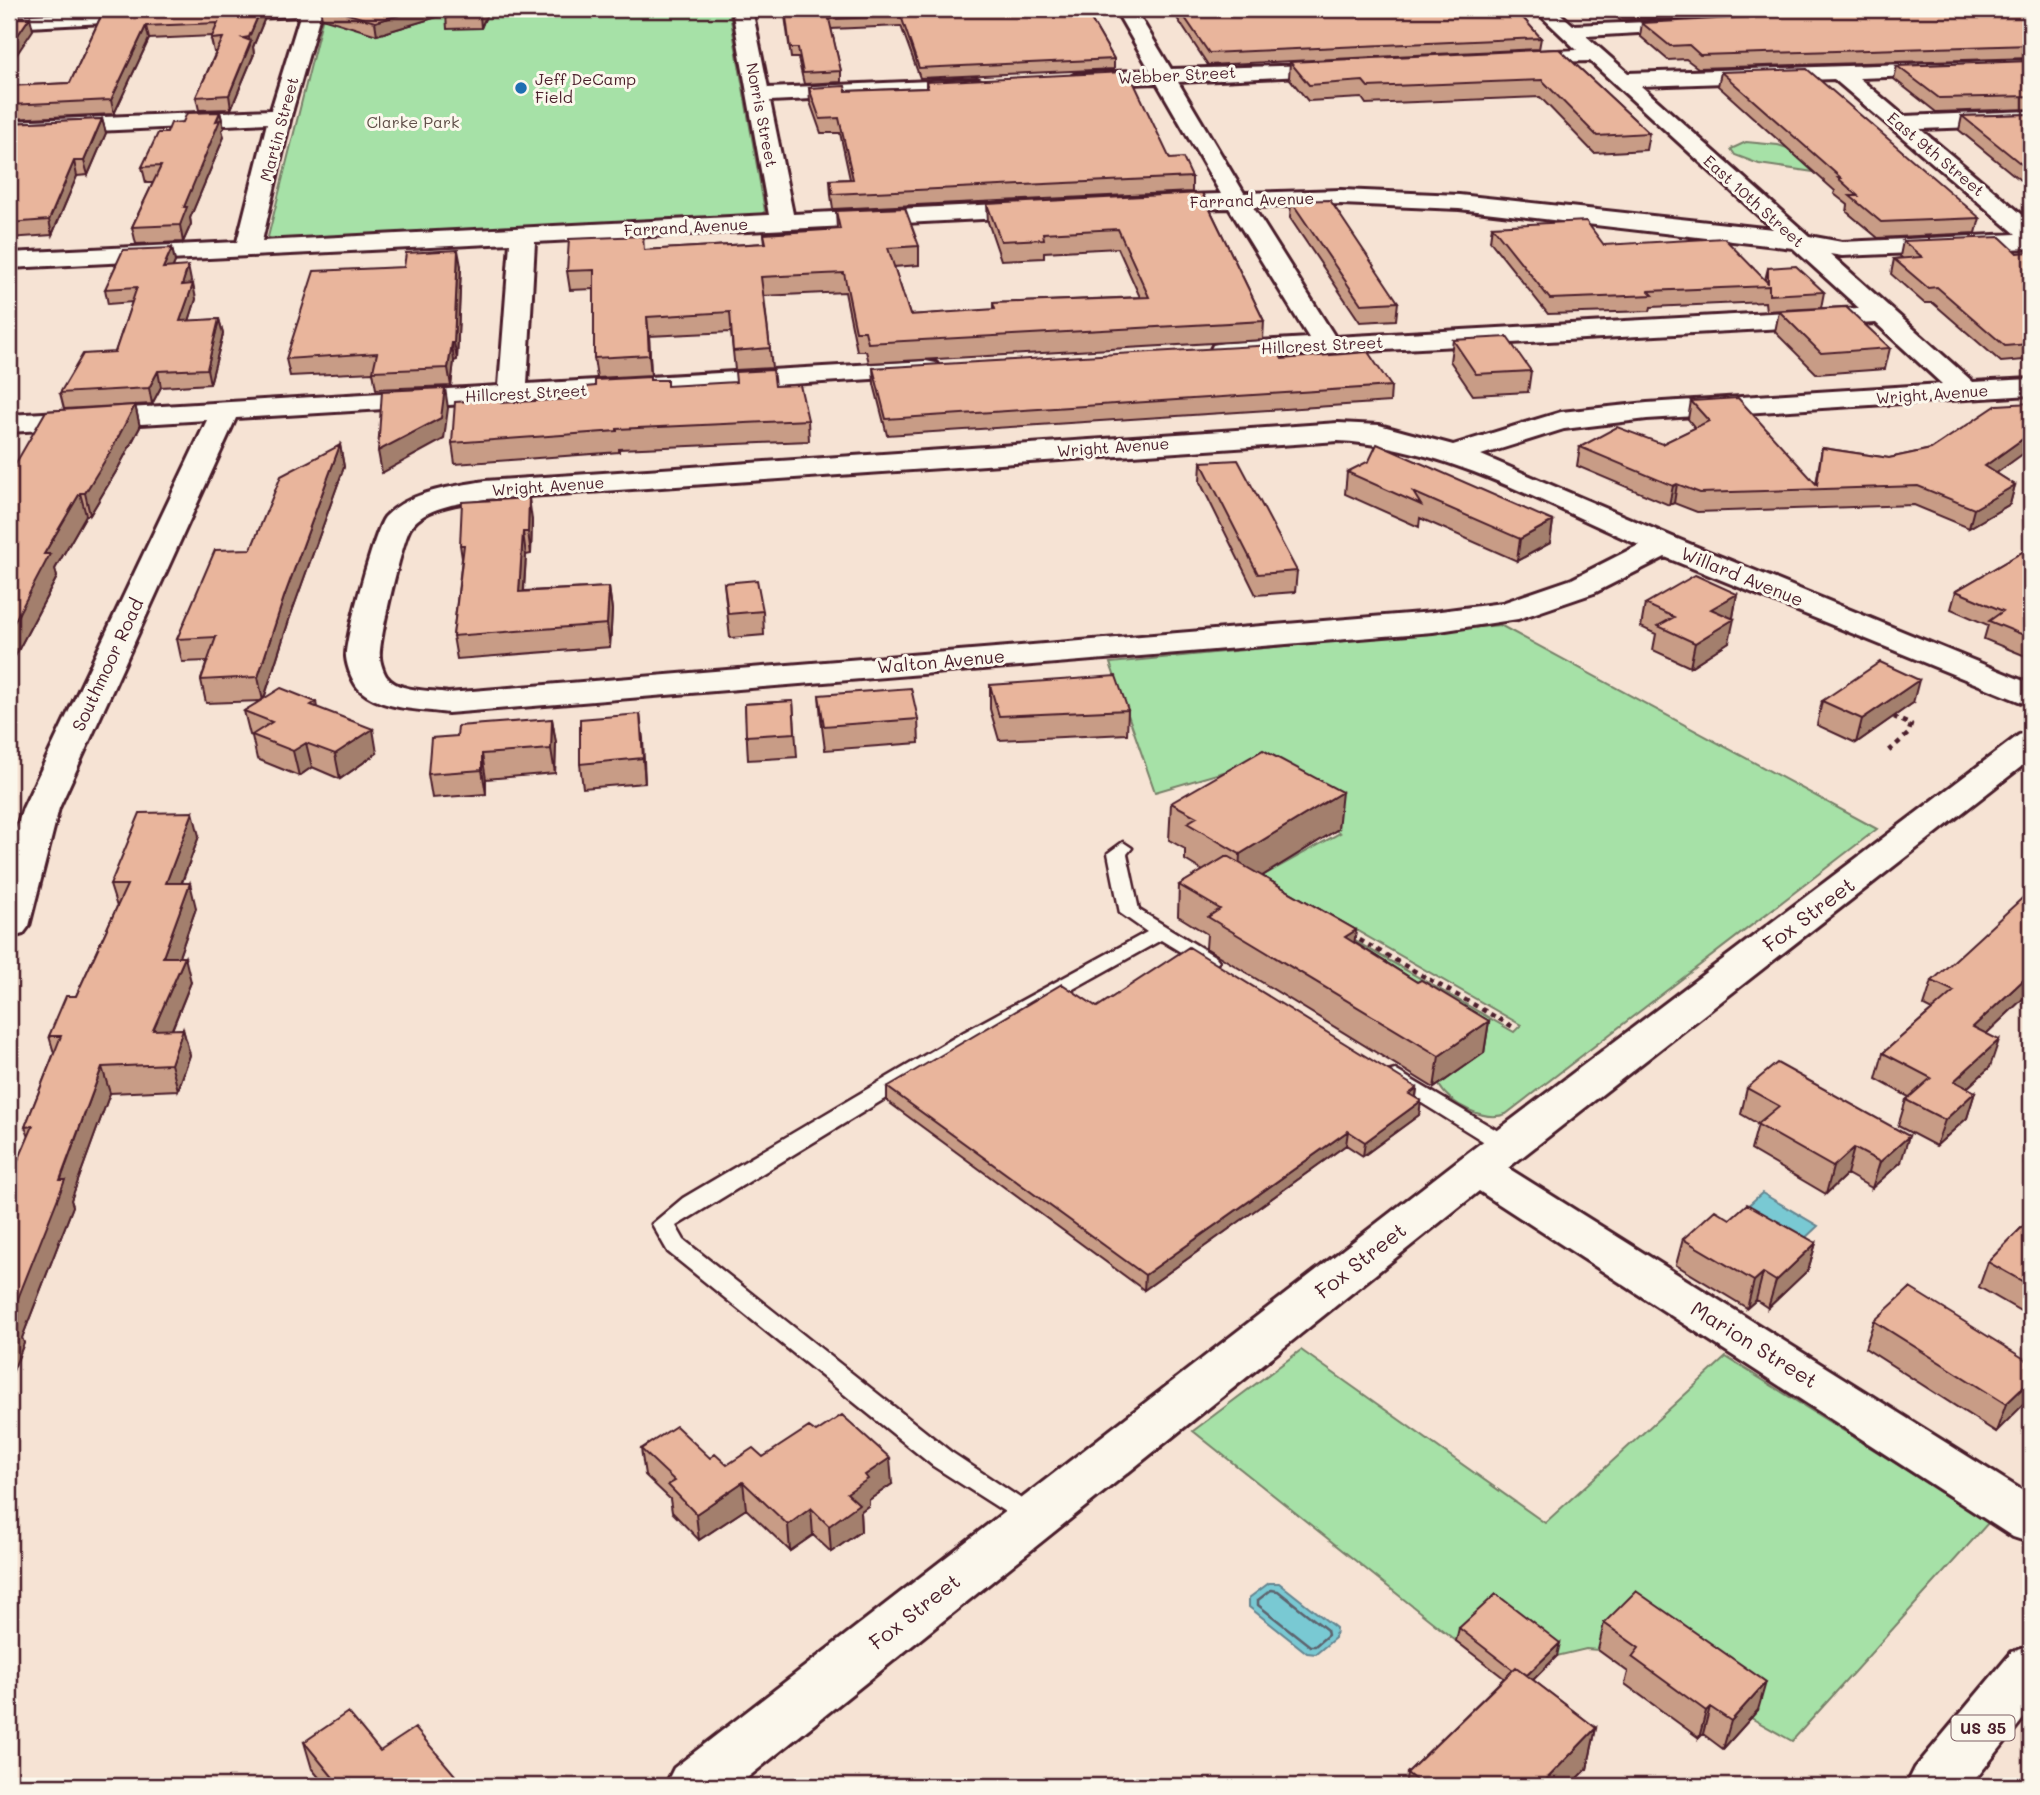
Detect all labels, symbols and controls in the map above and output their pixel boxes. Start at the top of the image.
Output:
street label: Norris Street [742,61,783,169]
street label: Webber Street [1117,61,1237,88]
place label: Jeff DeCamp Field [535,68,636,107]
street label: Martin Street [254,74,303,184]
marker: Jeff DeCamp Field [513,80,529,96]
street label: East 9th Street [1883,107,1989,200]
park label: Clarke Park [366,111,460,132]
street label: East 10th Street [1700,150,1809,251]
street label: Farrand Avenue [1189,187,1315,212]
street label: Farrand Avenue [623,213,749,240]
street label: Hillcrest Street [1260,331,1384,358]
street label: Hillcrest Street [464,379,588,406]
street label: Wright Avenue [1875,379,1989,408]
street label: Wright Avenue [1056,432,1170,461]
street label: Wright Avenue [491,471,605,500]
street label: Willard Avenue [1678,541,1807,612]
street label: Southmoor Road [66,594,148,735]
street label: Walton Avenue [876,643,1006,679]
street label: Fox Street [1757,870,1860,957]
street label: Fox Street [1309,1216,1411,1304]
street label: Marion Street [1686,1294,1823,1393]
street label: Fox Street [863,1567,965,1655]
road number: US 35 [1952,1716,2014,1740]

